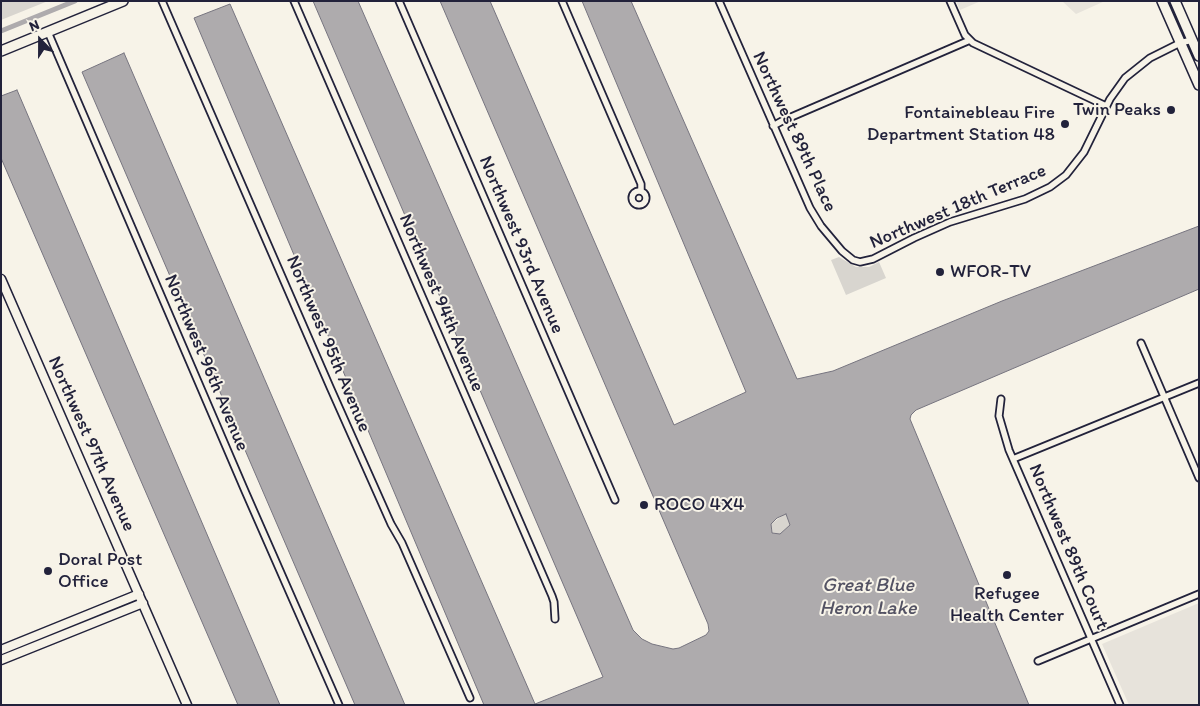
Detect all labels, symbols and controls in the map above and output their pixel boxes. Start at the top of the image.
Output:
north arrow [15,15,65,65]
text: N [27,16,42,35]
street label: Northwest 89th Place [747,48,841,216]
place label: Twin Peaks [1073,99,1161,121]
place label: Fontainebleau Fire Department Station 48 [867,102,1055,146]
marker: Twin Peaks [1165,104,1177,116]
marker: Fontainebleau Fire Department Station 48 [1059,118,1071,130]
street label: Northwest 93rd Avenue [473,153,569,337]
street label: Northwest 18th Terrace [866,159,1050,255]
street label: Northwest 94th Avenue [393,211,489,395]
street label: Northwest 95th Avenue [280,252,376,436]
place label: WFOR-TV [950,261,1031,283]
marker: WFOR-TV [934,266,946,278]
street label: Northwest 96th Avenue [158,271,254,455]
street label: Northwest 97th Avenue [42,353,140,535]
street label: Northwest 89th Court [1023,461,1113,633]
place label: ROCO 4X4 [654,494,744,516]
marker: ROCO 4X4 [638,499,650,511]
place label: Doral Post Office [58,549,142,593]
marker: Doral Post Office [42,565,54,577]
marker: Refugee Health Center [1001,569,1013,581]
water label: Great Blue Heron Lake [820,574,916,621]
place label: Refugee Health Center [950,583,1064,627]

